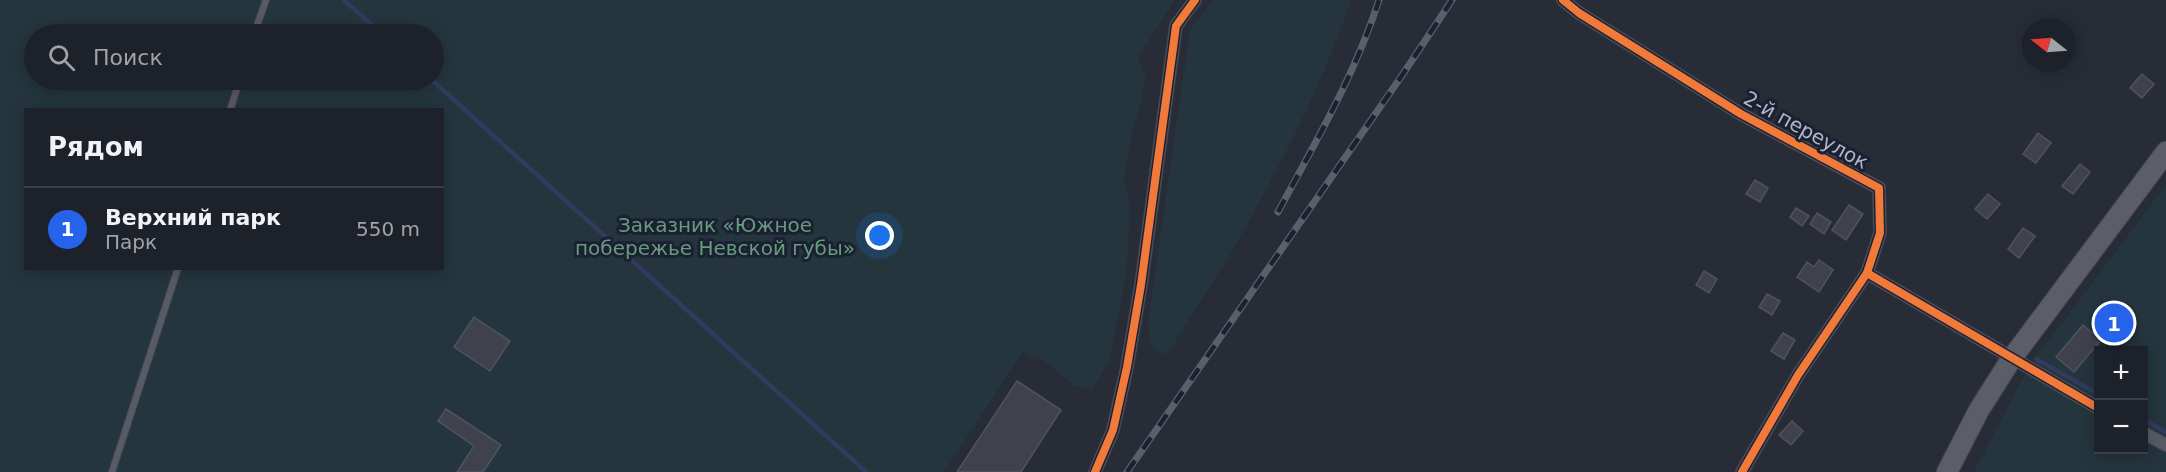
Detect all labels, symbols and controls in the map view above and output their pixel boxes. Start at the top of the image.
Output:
north arrow [2022,18,2076,72]
search box [24,24,444,90]
icon: search [45,41,78,74]
text: Поиск [93,45,163,70]
street label: 2-й переулок [1740,86,1872,174]
text: Рядом [48,132,144,162]
text: Верхний парк [105,205,281,230]
park label: Заказник «Южное побережье Невской губы» [575,213,855,260]
text: 1 [61,217,74,241]
text: 550 m [356,217,420,241]
your location [865,221,894,250]
text: Парк [105,230,157,254]
pin: 1 [2094,300,2134,346]
map controls [2094,346,2148,454]
button: + [2094,346,2148,400]
button: − [2094,400,2148,454]

